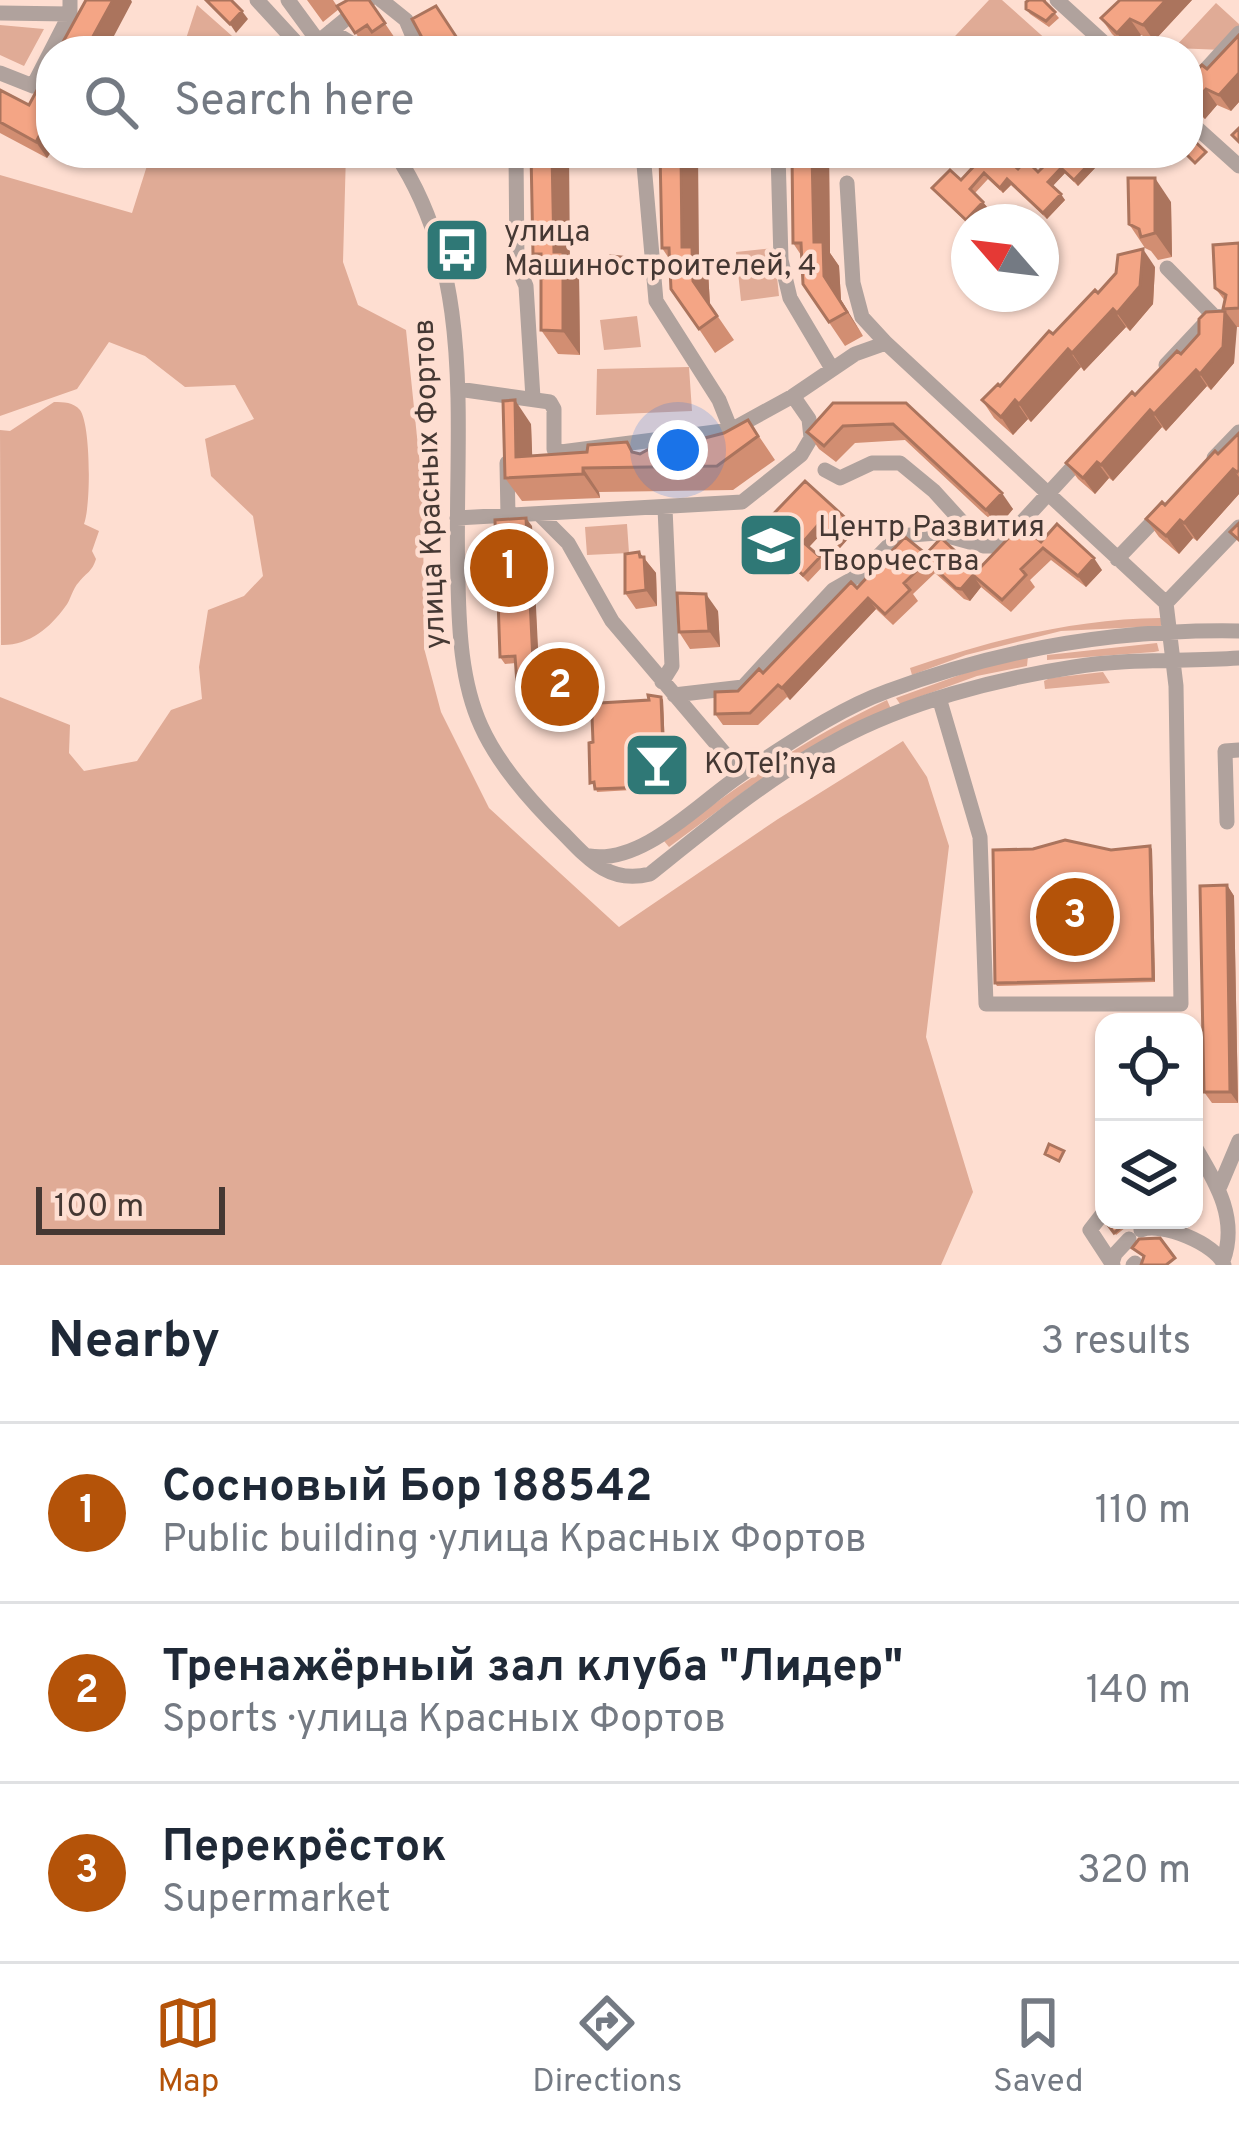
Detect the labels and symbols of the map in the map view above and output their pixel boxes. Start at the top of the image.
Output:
north arrow [951,204,1059,312]
bus stop icon: улица Машиностроителей, 4 [422,215,492,285]
place label: улица Машиностроителей, 4 [504,215,817,286]
street label: улица Красных Фортов [407,318,455,650]
your location [648,420,708,480]
school or university icon: Центр Развития Творчества [736,510,806,580]
place label: Центр Развития Творчества [818,510,1045,581]
pin: 1 [470,523,548,613]
pin: 2 [521,642,599,732]
bar icon: KOTel’nya [622,730,692,800]
place label: KOTel’nya [704,747,837,784]
pin: 3 [1036,872,1114,962]
scale bar [36,1181,225,1234]

